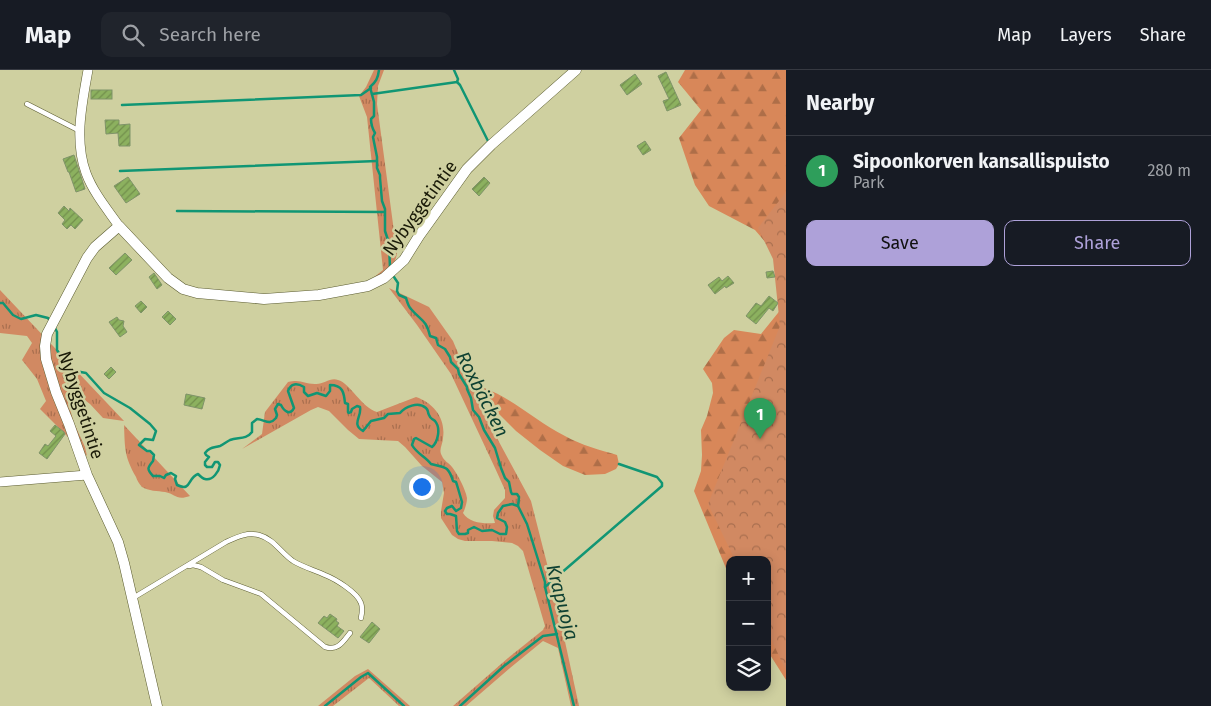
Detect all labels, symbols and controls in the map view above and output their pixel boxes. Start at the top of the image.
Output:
search box [101,12,451,57]
text: Map [25,21,71,49]
icon: search [119,21,147,49]
text: Search here [159,23,261,46]
text: Map [997,24,1032,46]
text: Layers [1060,24,1112,46]
text: Share [1140,24,1186,46]
text: Nearby [806,90,874,116]
text: Sipoonkorven kansallispuisto [853,150,1110,173]
street label: Nybyggetintie [378,156,462,260]
text: 1 [818,161,826,180]
text: 280 m [1147,161,1191,180]
text: Park [853,173,885,192]
button: Save [806,220,994,266]
button: Share [1004,220,1191,266]
street label: Nybyggetintie [53,348,109,462]
water label: Roxbäcken [451,348,514,441]
pin: 1 [744,398,776,439]
your location [409,474,435,500]
map controls [726,556,771,691]
button: + [726,556,771,601]
water label: Krapuoja [541,562,584,643]
button: − [726,601,771,646]
button: layers [726,646,771,691]

